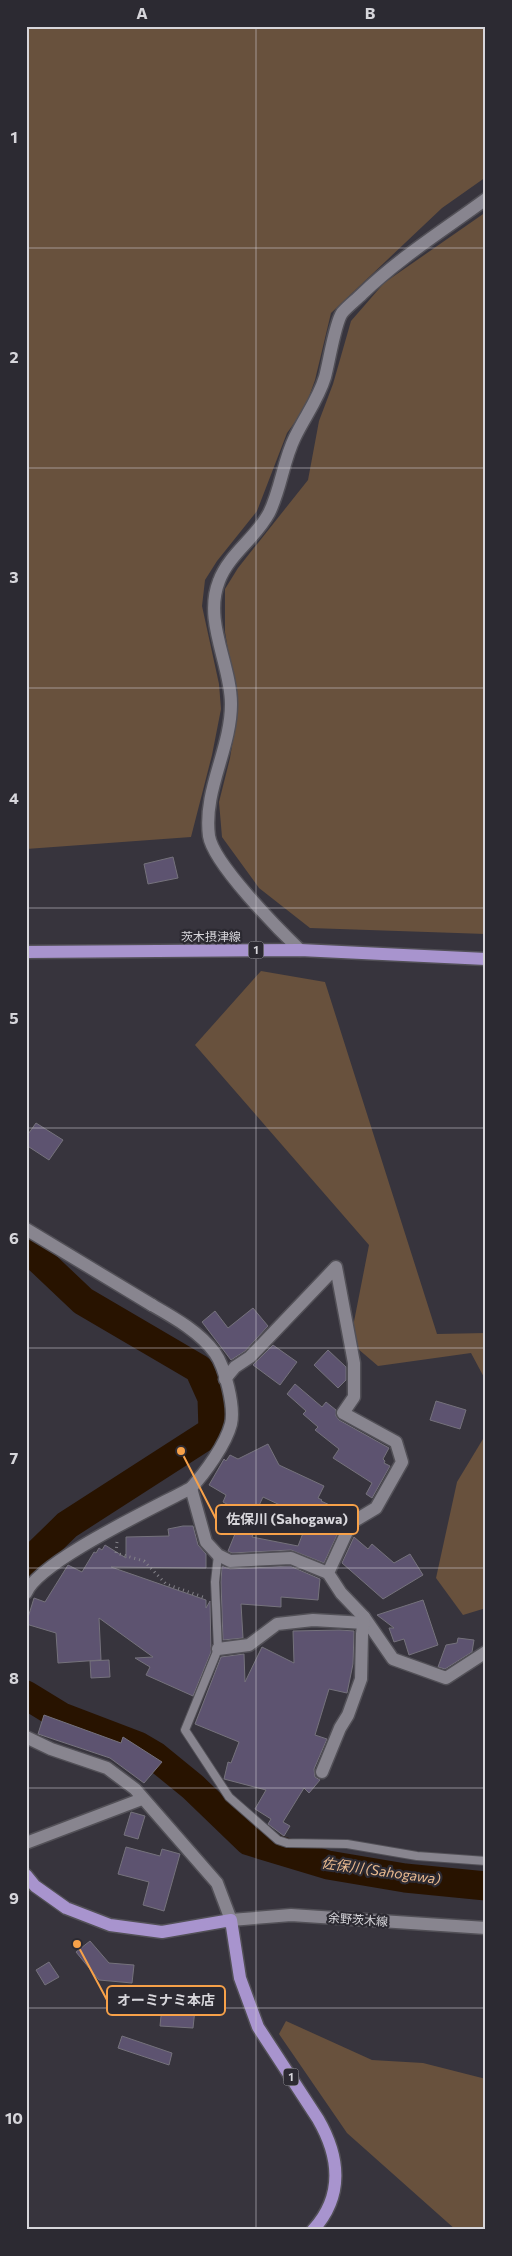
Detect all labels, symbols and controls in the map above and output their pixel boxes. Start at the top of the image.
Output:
text: A [136,3,148,22]
text: B [365,3,376,22]
text: 1 [10,127,18,146]
text: 2 [9,347,19,366]
text: 3 [9,567,19,586]
text: 4 [9,788,19,807]
street label: 茨木摂津線 [181,929,241,943]
road number: 1 [248,942,264,958]
text: 5 [9,1008,19,1027]
text: 6 [9,1228,19,1247]
text: 7 [10,1448,19,1467]
callout: 佐保川 (Sahogawa) [216,1505,358,1534]
text: 佐保川 (Sahogawa) [226,1510,348,1527]
text: 8 [9,1668,19,1687]
water label: 佐保川 (Sahogawa) [320,1854,442,1887]
text: 9 [9,1888,19,1907]
street label: 余野茨木線 [328,1910,388,1928]
callout: オーミナミ本店 [107,1986,225,2015]
text: オーミナミ本店 [117,1991,215,2008]
road number: 1 [284,2068,298,2086]
text: 10 [5,2108,23,2127]

